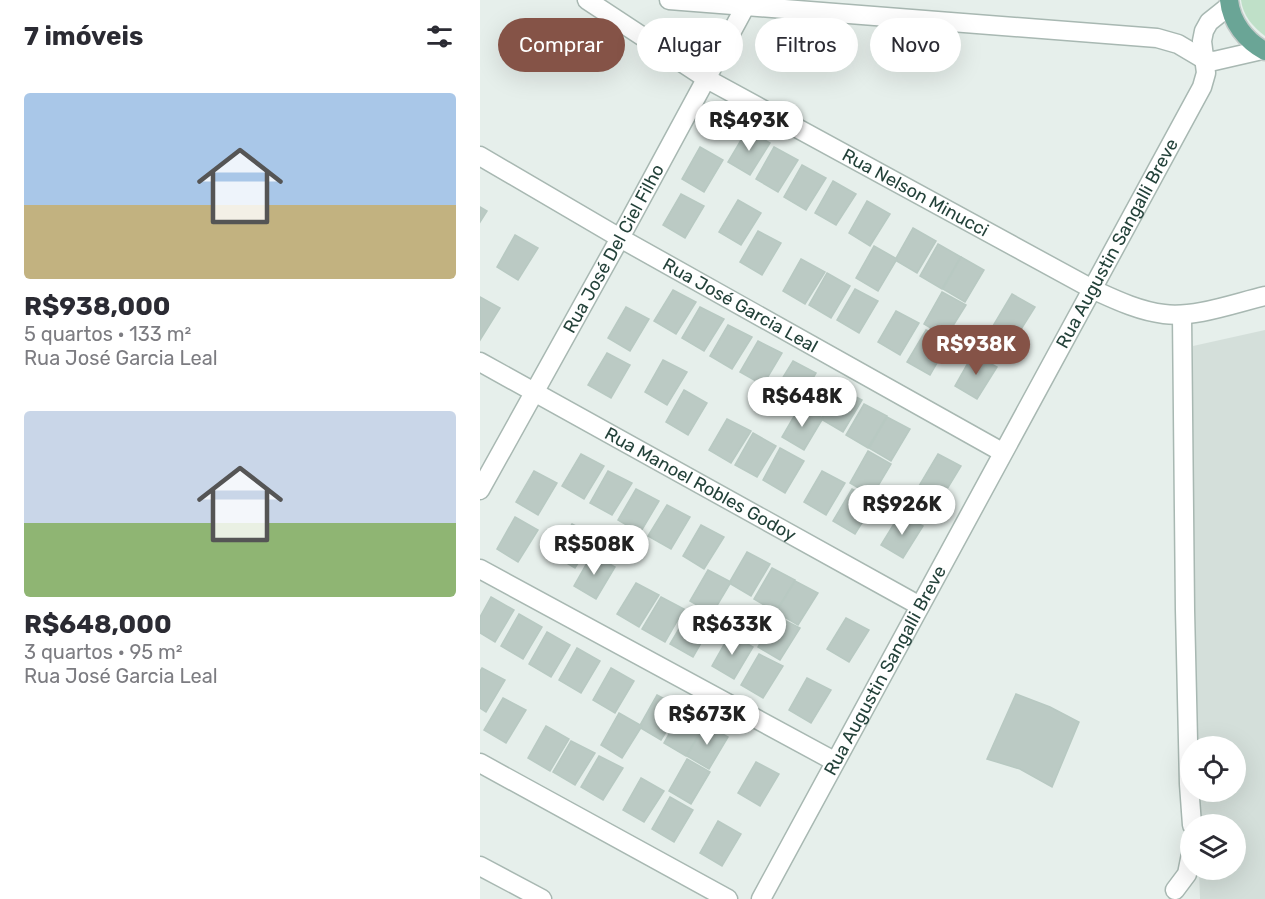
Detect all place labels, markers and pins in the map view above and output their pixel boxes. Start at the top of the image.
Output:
pin: R$493K [700,101,798,152]
pin: R$938K [927,325,1025,376]
pin: R$648K [753,377,851,428]
pin: R$926K [853,485,951,536]
pin: R$508K [545,525,643,576]
pin: R$633K [683,605,781,656]
pin: R$673K [658,695,756,746]

